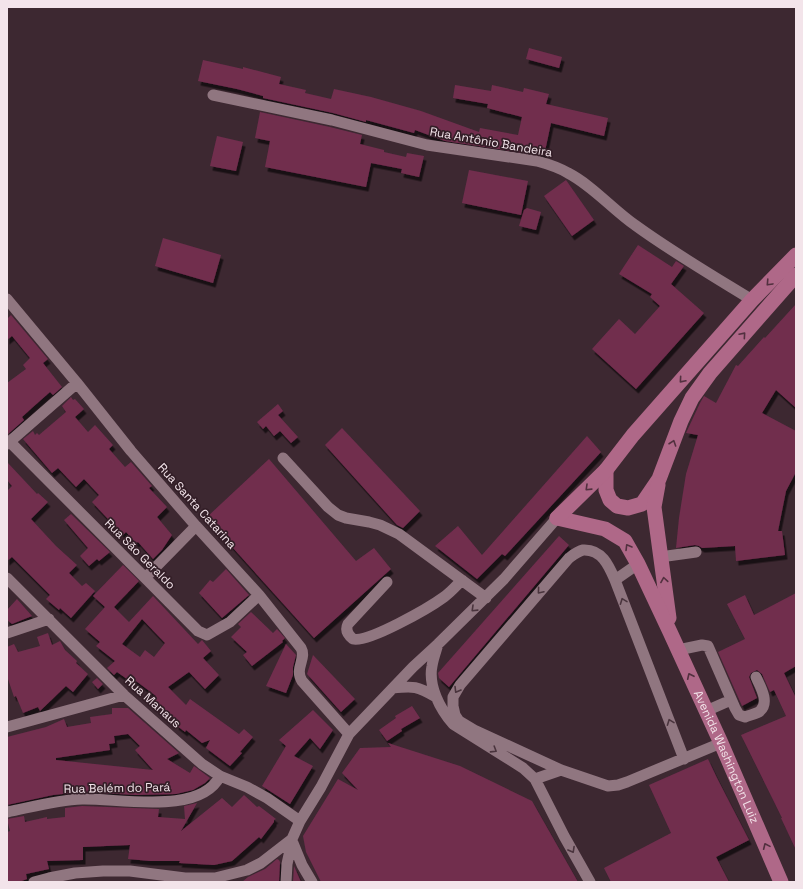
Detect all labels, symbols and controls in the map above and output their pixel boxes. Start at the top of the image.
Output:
street label: Rua Antônio Bandeira [428,123,554,161]
one-way arrow [766,278,774,286]
one-way arrow [739,332,746,340]
one-way arrow [680,375,687,382]
one-way arrow [668,439,677,446]
street label: Rua Santa Catarina [154,460,240,552]
one-way arrow [585,483,593,491]
street label: Rua São Geraldo [101,515,179,593]
one-way arrow [626,544,633,551]
one-way arrow [660,577,668,583]
one-way arrow [538,586,545,593]
one-way arrow [620,597,628,604]
one-way arrow [471,605,479,612]
street label: Rua Manaus [122,673,184,731]
one-way arrow [687,673,695,680]
one-way arrow [454,686,462,693]
street label: Avenida Washington Luiz [690,688,763,826]
one-way arrow [667,719,675,726]
one-way arrow [490,745,497,752]
street label: Rua Belém do Pará [63,779,171,797]
one-way arrow [763,843,771,851]
one-way arrow [568,846,575,853]

